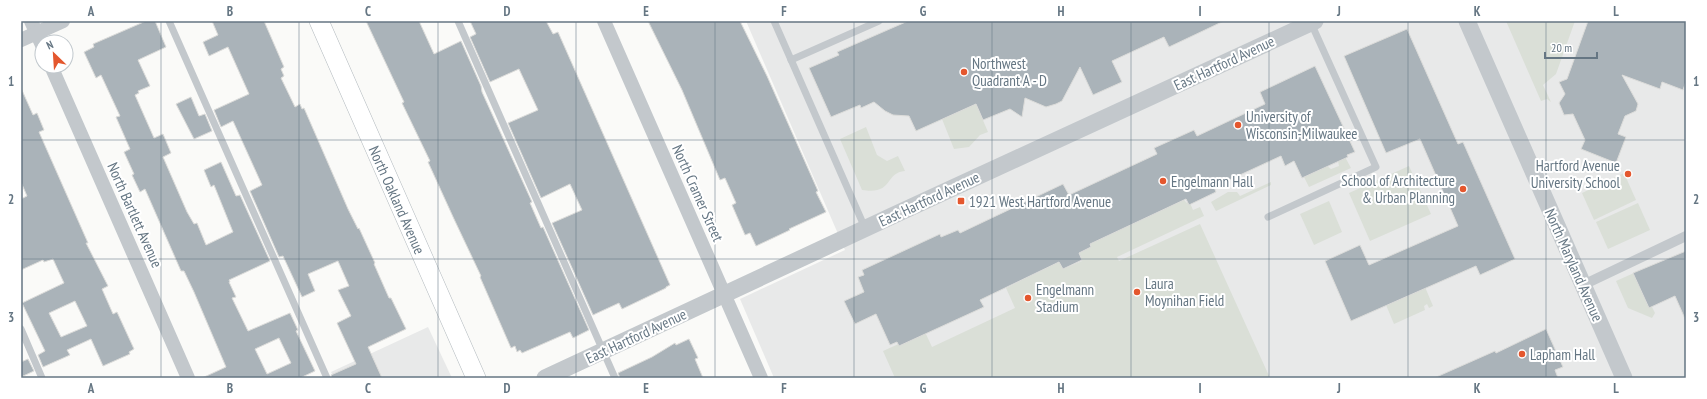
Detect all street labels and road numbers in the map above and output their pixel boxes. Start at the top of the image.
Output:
street label: East Hartford Avenue [1171,31,1277,95]
street label: North Cramer Street [668,142,728,244]
street label: North Oakland Avenue [365,143,429,257]
street label: North Bartlett Avenue [103,159,167,271]
street label: East Hartford Avenue [876,167,982,231]
street label: North Maryland Avenue [1541,206,1607,324]
street label: East Hartford Avenue [583,304,689,368]

